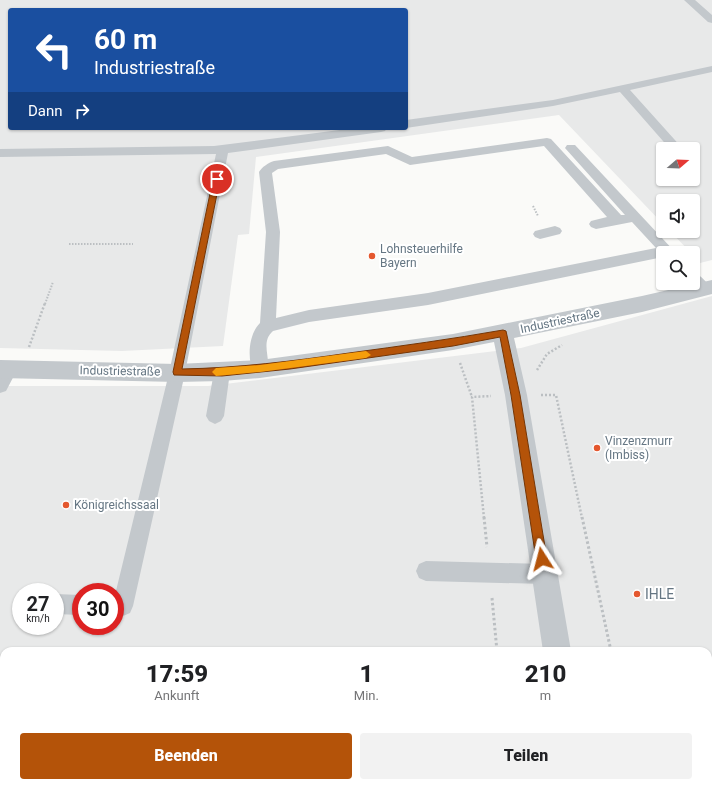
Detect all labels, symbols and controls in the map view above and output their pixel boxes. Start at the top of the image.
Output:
text: 60 m [94,23,157,56]
icon: left [28,24,80,76]
text: Industriestraße [94,57,215,78]
icon: right [71,100,93,122]
text: Dann [28,102,63,120]
north arrow [656,142,700,186]
map controls [656,142,700,290]
pin [200,162,234,196]
icon: arrive [206,168,228,190]
button: sound [656,194,700,238]
place label: Lohnsteuerhilfe Bayern [380,242,463,270]
button: search [656,246,700,290]
marker: Lohnsteuerhilfe Bayern [367,251,377,261]
street label: Industriestraße [519,306,601,336]
street label: Industriestraße [80,363,160,379]
place label: Vinzenzmurr (Imbiss) [605,434,672,462]
marker: Vinzenzmurr (Imbiss) [592,443,602,453]
place label: Königreichssaal [74,498,159,512]
marker: Königreichssaal [61,500,71,510]
position arrow [521,538,563,580]
speed limit sign: 30 [72,583,124,635]
place label: IHLE [645,586,674,602]
marker: IHLE [632,589,642,599]
text: 27 [27,592,49,616]
text: km/h [26,613,50,624]
text: 17:59 [146,660,208,688]
text: 1 [359,660,373,688]
text: 210 [525,660,566,688]
text: Ankunft [154,688,200,703]
text: Min. [354,688,379,703]
text: m [540,688,551,703]
button: Beenden [20,733,352,779]
button: Teilen [360,733,692,779]

